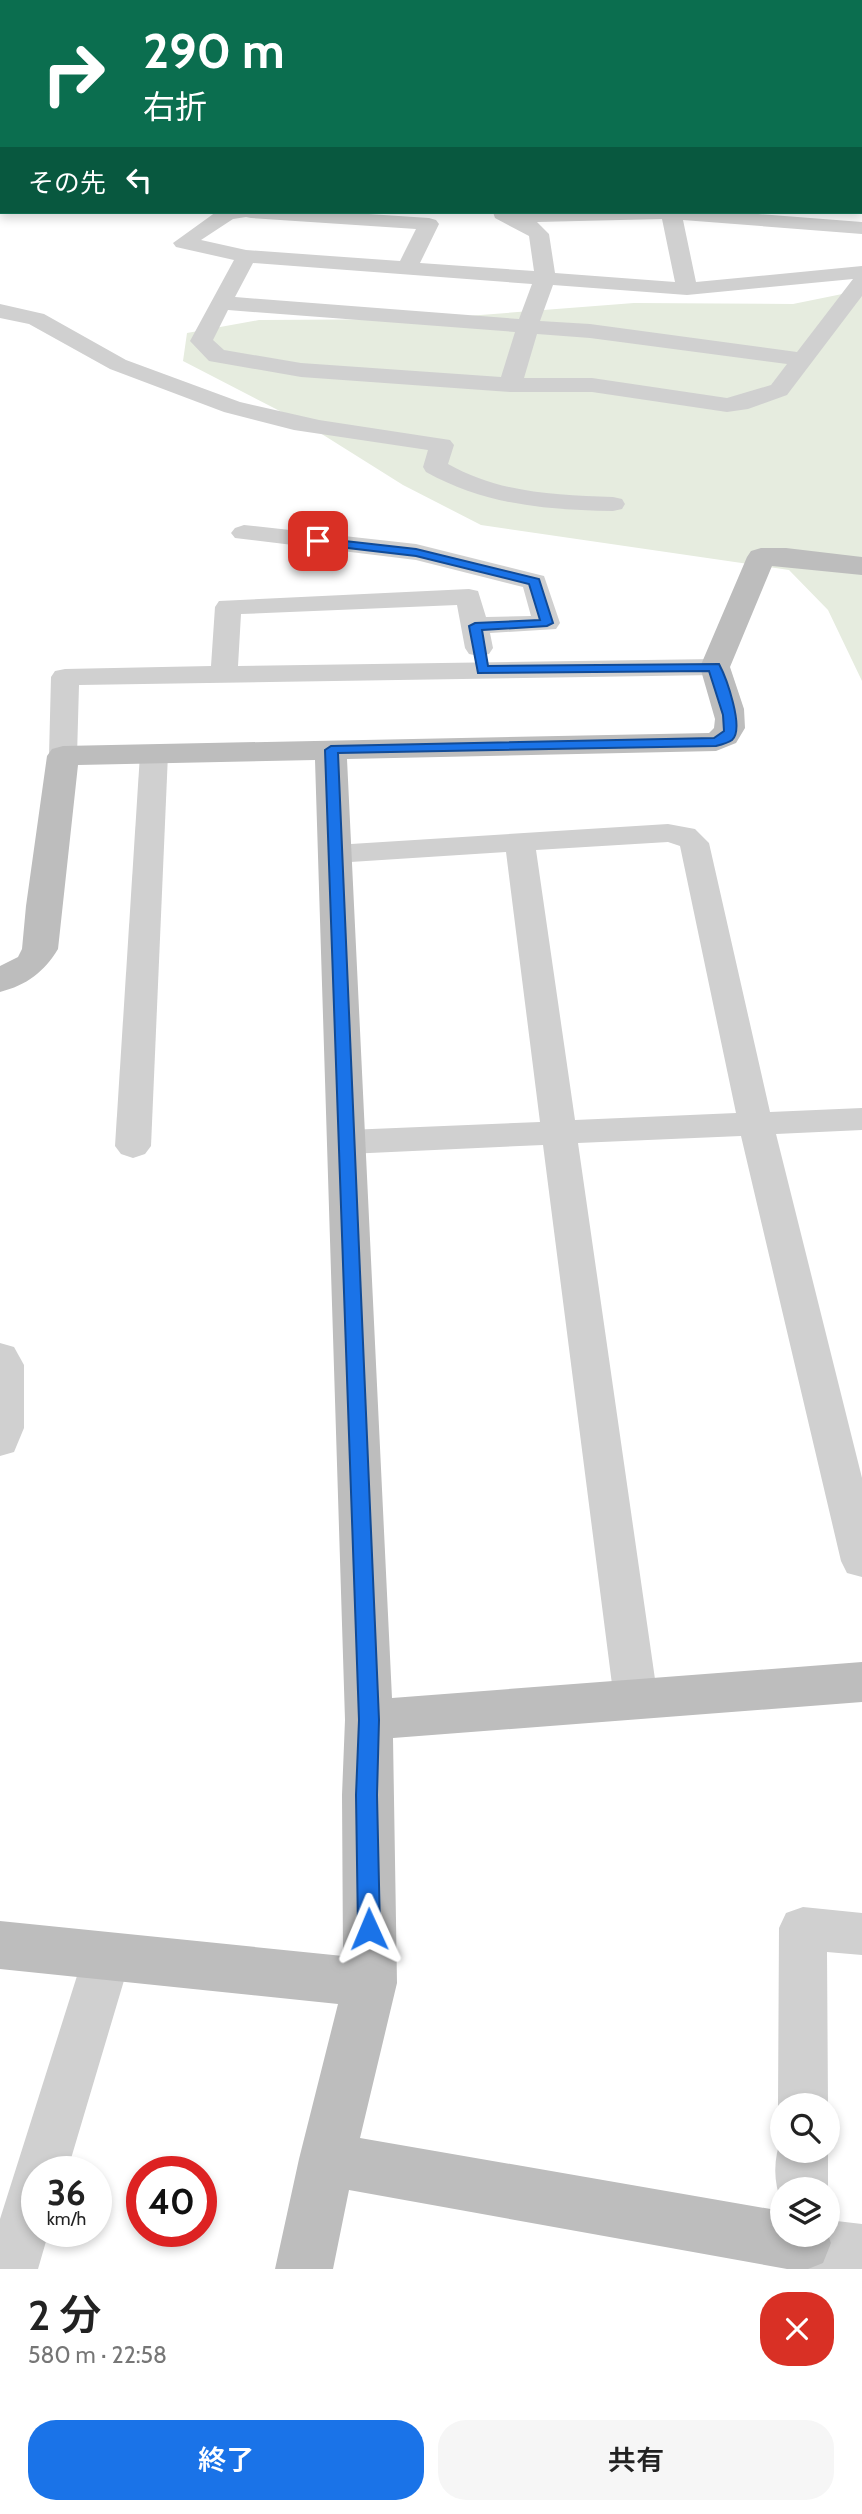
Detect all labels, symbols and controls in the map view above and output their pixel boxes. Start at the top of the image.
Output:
text: 290 m [143,21,285,80]
icon: right [28,28,119,119]
text: 右折 [143,87,207,126]
icon: left [120,161,158,199]
text: その先 [28,167,106,199]
pin [288,511,348,571]
icon: arrive [299,522,337,560]
position arrow [332,1892,406,1966]
map controls [770,2093,840,2247]
button: search [770,2093,840,2163]
speed limit sign: 40 [126,2156,217,2247]
text: 36 [47,2171,86,2214]
button: layers [770,2177,840,2247]
text: km/h [47,2208,86,2230]
text: 2 分 [28,2289,102,2341]
button: close [760,2292,834,2366]
text: 580 m · 22:58 [28,2341,167,2369]
button: 終了 [28,2420,424,2500]
button: 共有 [438,2420,834,2500]

